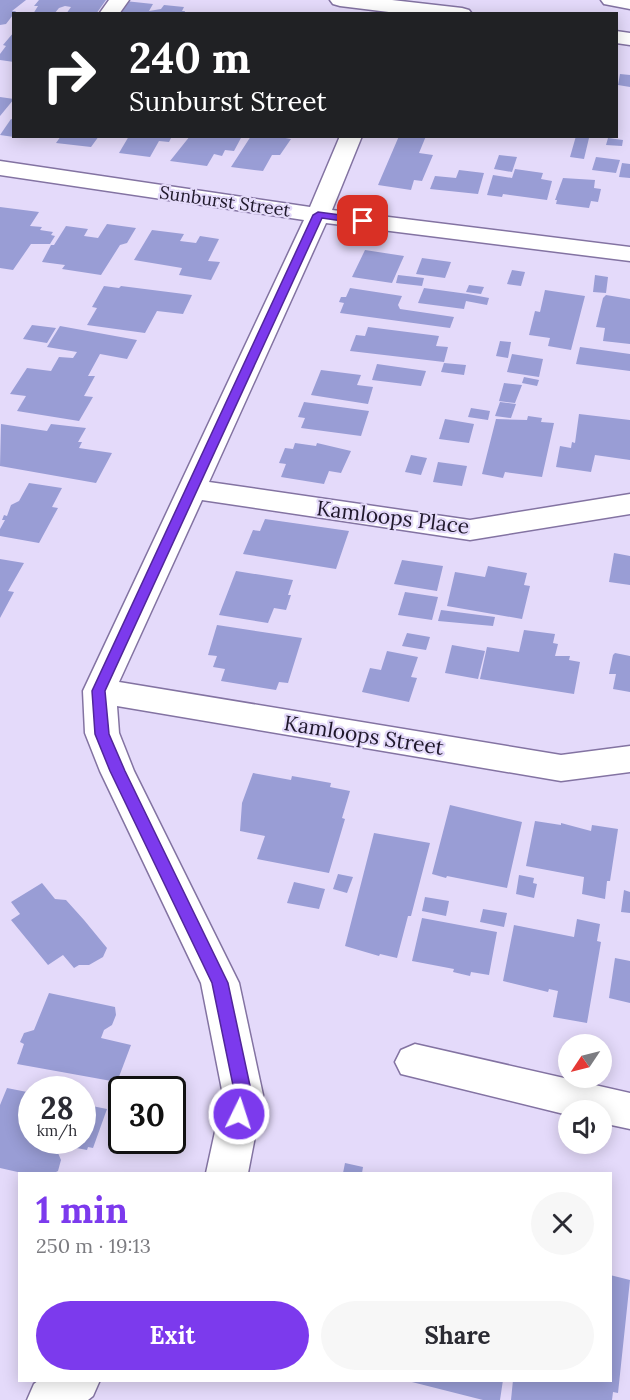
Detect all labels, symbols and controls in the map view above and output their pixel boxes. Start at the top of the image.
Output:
text: 240 m [129,31,251,85]
icon: right [30,36,108,114]
text: Sunburst Street [129,84,327,118]
street label: Sunburst Street [158,180,292,222]
pin [337,195,388,246]
icon: arrive [346,204,379,237]
street label: Kamloops Place [315,494,471,540]
street label: Kamloops Street [282,709,447,761]
north arrow [558,1034,612,1088]
map controls [558,1034,612,1154]
speed limit sign: 30 [108,1076,186,1154]
position arrow [207,1082,271,1146]
text: 28 [40,1089,74,1127]
button: sound [558,1100,612,1154]
text: km/h [37,1121,77,1140]
text: 1 min [36,1187,128,1233]
button: close [531,1192,594,1255]
text: 250 m · 19:13 [36,1233,151,1258]
button: Exit [36,1301,309,1370]
button: Share [321,1301,594,1370]

